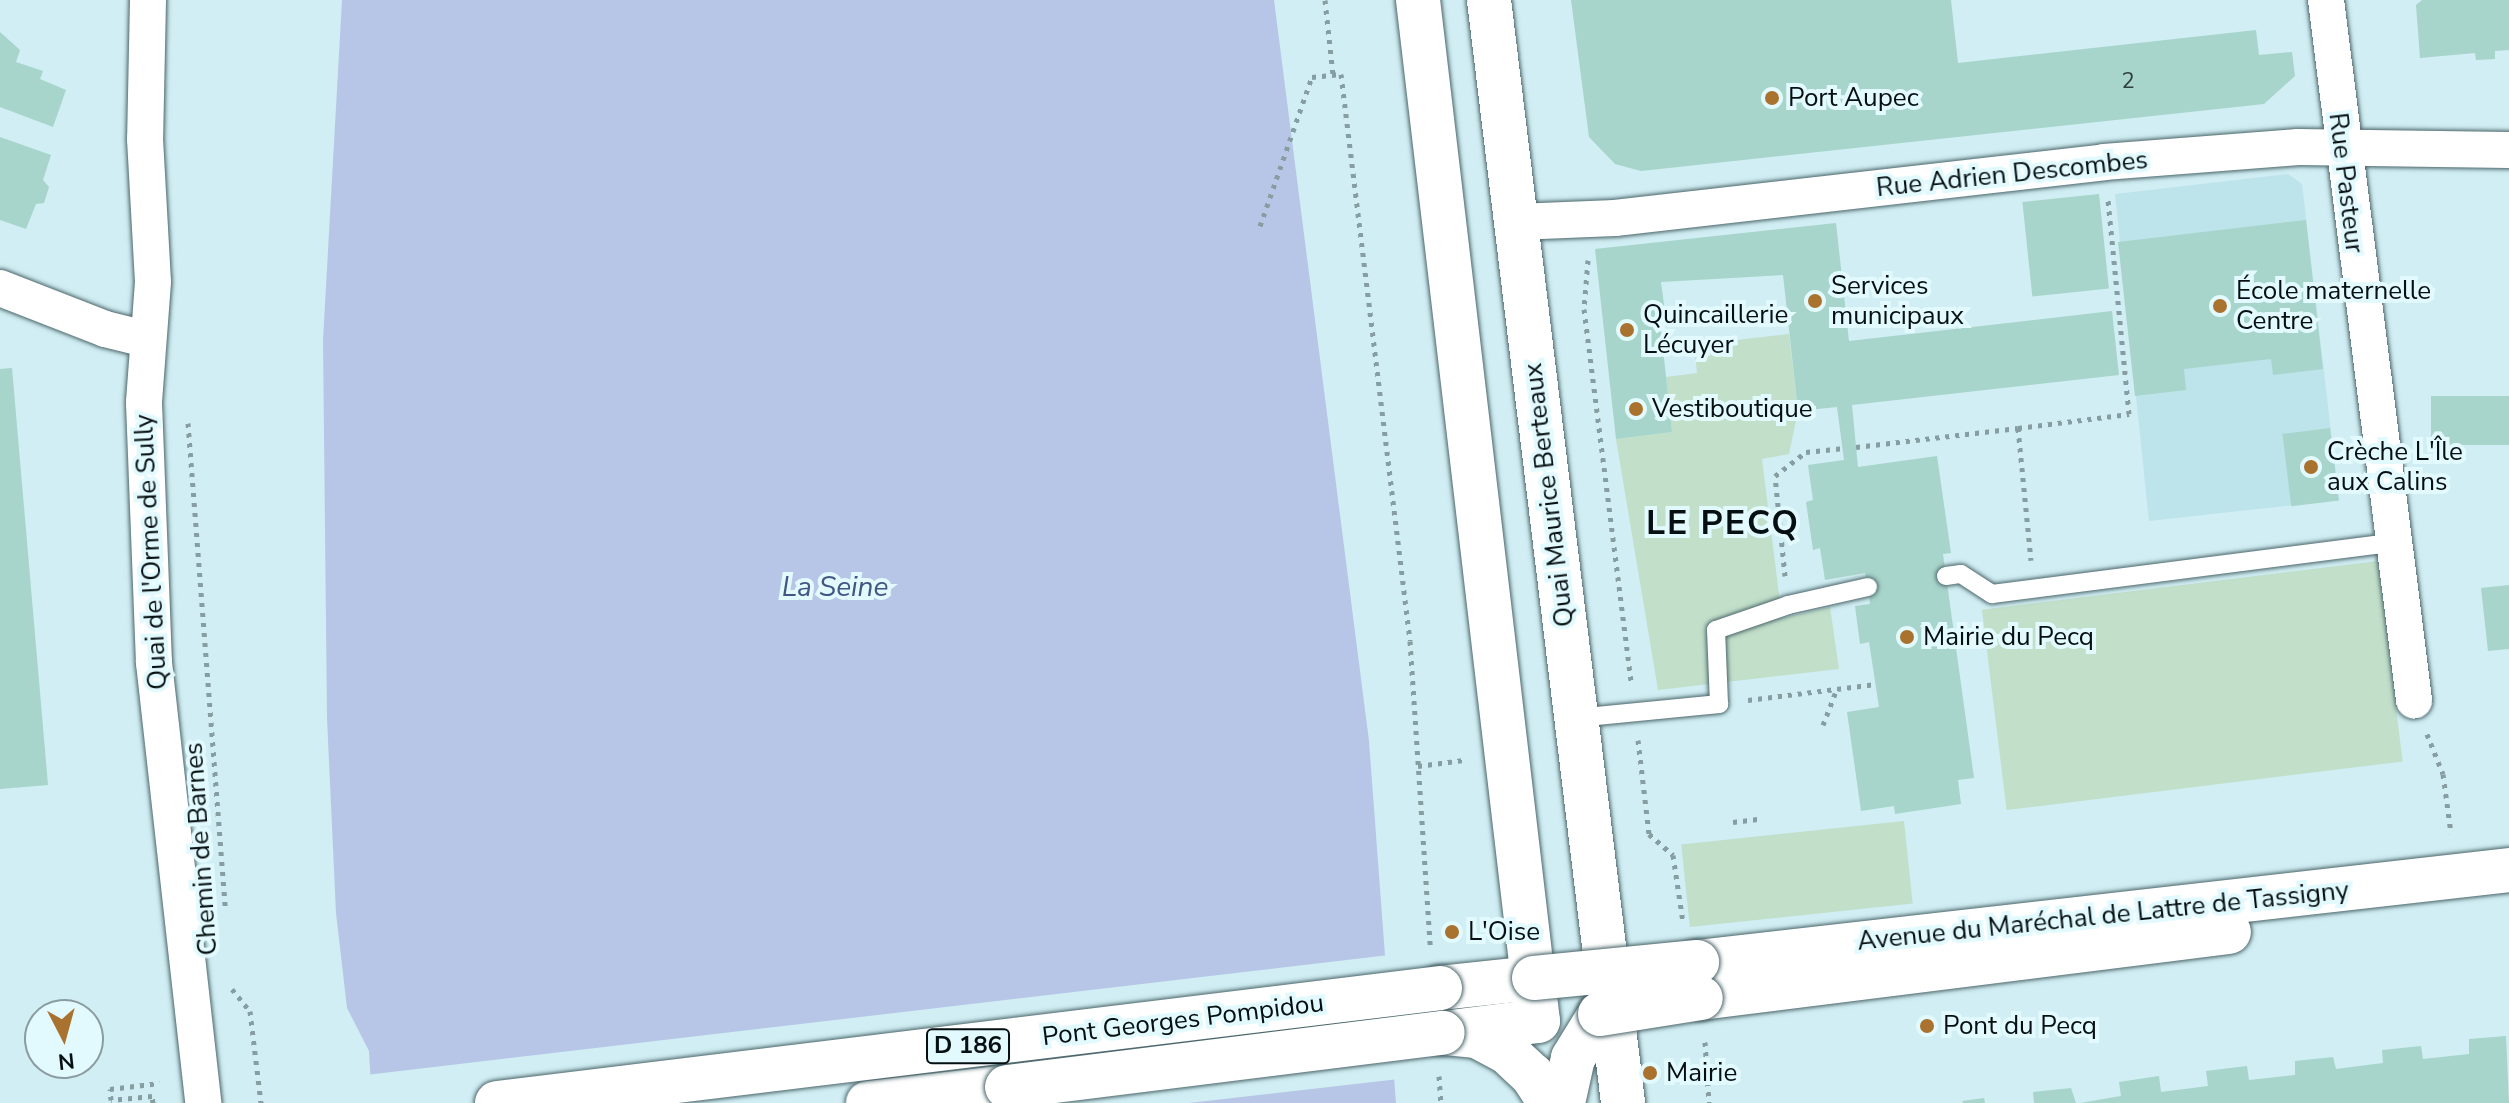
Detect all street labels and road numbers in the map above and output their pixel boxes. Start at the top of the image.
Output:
street label: Rue Pasteur [2322,111,2370,255]
street label: Rue Adrien Descombes [1875,144,2149,204]
street label: Quai Maurice Berteaux [1517,361,1581,629]
street label: Quai de l'Orme de Sully [128,413,174,691]
street label: Chemin de Barnes [178,742,224,956]
street label: Avenue du Maréchal de Lattre de Tassigny [1856,875,2350,957]
street label: Pont Georges Pompidou [1040,987,1326,1053]
road number: D 186 [926,1026,1010,1066]

